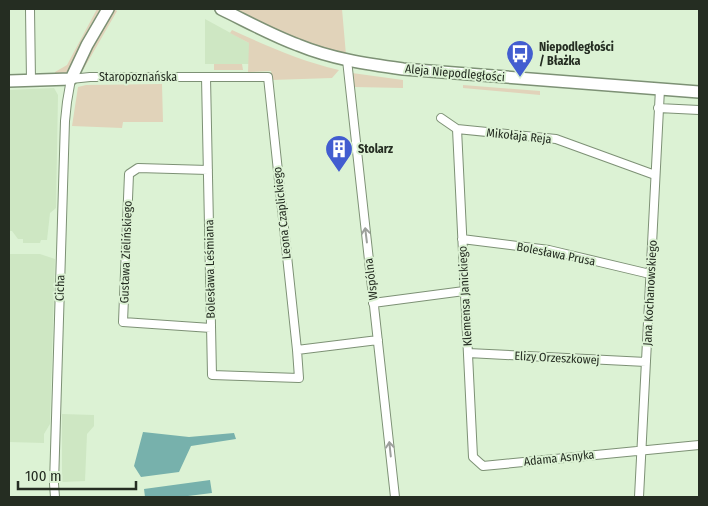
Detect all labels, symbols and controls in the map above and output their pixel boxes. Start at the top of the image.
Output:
bus stop icon: Niepodległości / Błażka [505,39,535,78]
place label: Niepodległości / Błażka [539,40,614,68]
street label: Aleja Niepodległości [405,62,505,84]
street label: Staropoznańska [99,70,177,84]
street label: Mikołaja Reja [486,126,552,146]
building icon: Stolarz [324,134,354,173]
place label: Stolarz [358,142,393,156]
street label: Leona Czaplickiego [270,166,294,260]
street label: Gustawa Zielińskiego [117,200,135,304]
street label: Bolesława Leśmiana [202,219,218,319]
one-way arrow [361,227,371,243]
street label: Bolesława Prusa [515,240,597,269]
street label: Jana Kochanowskiego [640,240,660,346]
street label: Klemensa Janickiego [455,245,475,347]
street label: Wspólna [361,257,381,301]
street label: Cicha [53,274,67,301]
street label: Elizy Orzeszkowej [514,349,600,367]
one-way arrow [385,441,395,457]
street label: Adama Asnyka [523,447,595,469]
scale bar [18,458,135,490]
text: 100 m [25,467,62,485]

